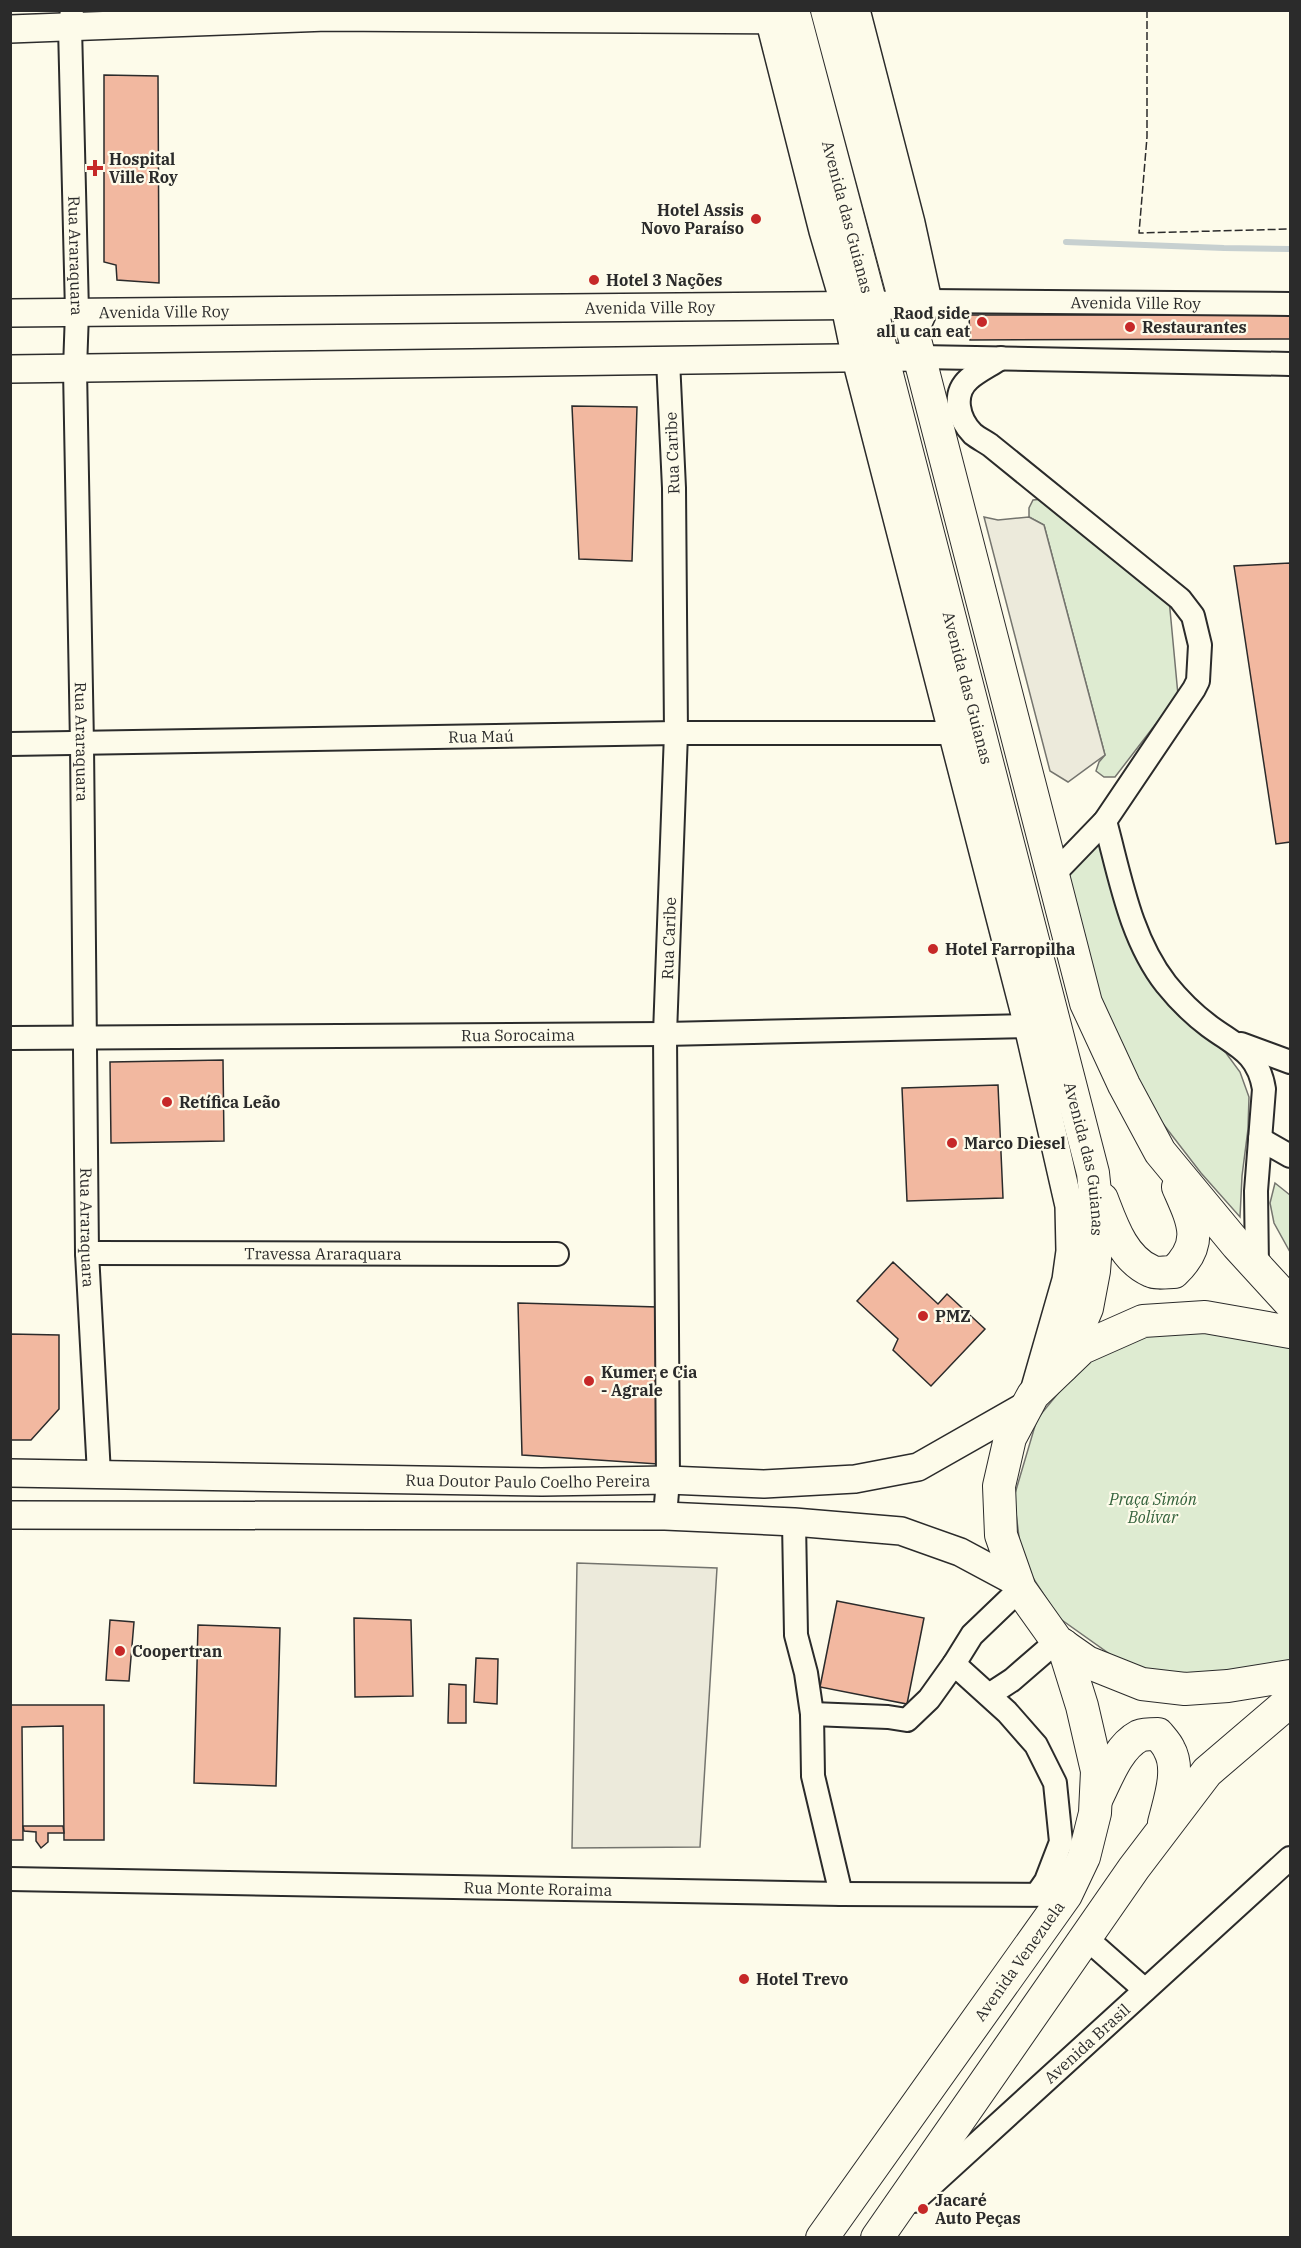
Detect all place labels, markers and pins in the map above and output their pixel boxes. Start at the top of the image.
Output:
place label: Hospital Ville Roy [109,149,179,187]
marker: Hospital Ville Roy [86,159,104,177]
place label: Hotel Assis Novo Paraíso [641,200,744,238]
marker: Hotel Assis Novo Paraíso [749,212,763,226]
place label: Hotel 3 Nações [606,270,722,290]
marker: Hotel 3 Nações [587,273,601,287]
place label: Raod side all u can eat [876,303,970,341]
marker: Raod side all u can eat [975,315,989,329]
place label: Restaurantes [1142,317,1247,337]
marker: Restaurantes [1123,320,1137,334]
place label: Hotel Farropilha [945,939,1075,959]
marker: Hotel Farropilha [926,942,940,956]
place label: Retífica Leão [179,1092,280,1112]
marker: Retífica Leão [160,1095,174,1109]
place label: Marco Diesel [964,1133,1066,1153]
marker: Marco Diesel [945,1136,959,1150]
place label: PMZ [935,1306,971,1326]
marker: PMZ [916,1309,930,1323]
place label: Kumer e Cia - Agrale [601,1362,697,1400]
marker: Kumer e Cia - Agrale [582,1374,596,1388]
place label: Coopertran [132,1641,223,1661]
marker: Coopertran [113,1644,127,1658]
place label: Hotel Trevo [756,1969,848,1989]
marker: Hotel Trevo [737,1972,751,1986]
place label: Jacaré Auto Peças [935,2190,1021,2228]
marker: Jacaré Auto Peças [916,2202,930,2216]

